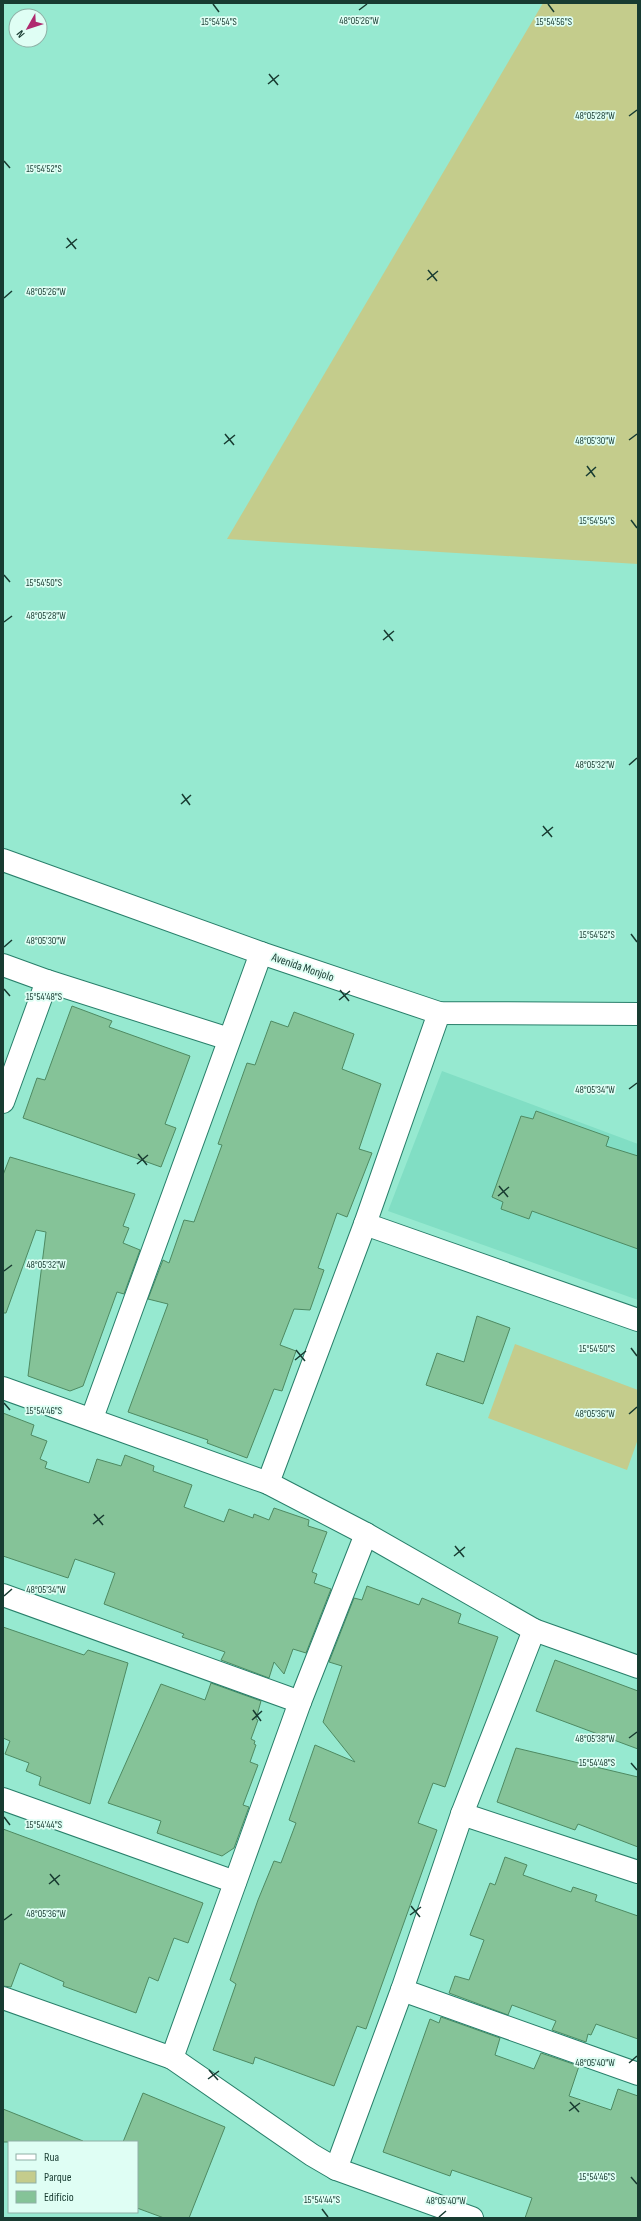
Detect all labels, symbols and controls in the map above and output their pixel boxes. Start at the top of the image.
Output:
north arrow [8,8,48,48]
text: 48°05'26"W [339,15,379,27]
text: 15°54'54"S [201,16,237,28]
text: 15°54'56"S [536,16,572,28]
text: N [14,28,28,40]
text: 48°05'28"W [575,110,615,122]
text: 15°54'52"S [26,163,62,175]
text: 48°05'26"W [26,286,66,298]
text: 48°05'30"W [575,435,615,447]
text: 15°54'54"S [579,515,615,527]
text: 15°54'50"S [26,577,62,589]
text: 48°05'28"W [26,610,66,622]
text: 48°05'32"W [575,759,615,771]
text: 15°54'52"S [579,929,615,941]
text: 48°05'30"W [26,935,66,947]
street label: Avenida Monjolo [269,949,336,985]
text: 15°54'48"S [26,991,62,1003]
text: 48°05'34"W [575,1084,615,1096]
text: 48°05'32"W [26,1259,66,1271]
text: 15°54'50"S [579,1343,615,1355]
text: 15°54'46"S [26,1405,62,1417]
text: 48°05'36"W [575,1408,615,1420]
text: 48°05'34"W [26,1584,66,1596]
text: 48°05'38"W [575,1733,615,1745]
text: 15°54'48"S [579,1757,615,1769]
text: 15°54'44"S [26,1819,62,1831]
text: 48°05'36"W [26,1908,66,1920]
text: 48°05'40"W [575,2057,615,2069]
legend [8,2141,138,2213]
text: Rua [44,2150,60,2165]
text: Parque [44,2170,72,2185]
text: 15°54'46"S [579,2171,615,2183]
text: Edifício [44,2190,74,2205]
text: 15°54'44"S [304,2194,340,2206]
text: 48°05'40"W [426,2195,466,2207]

